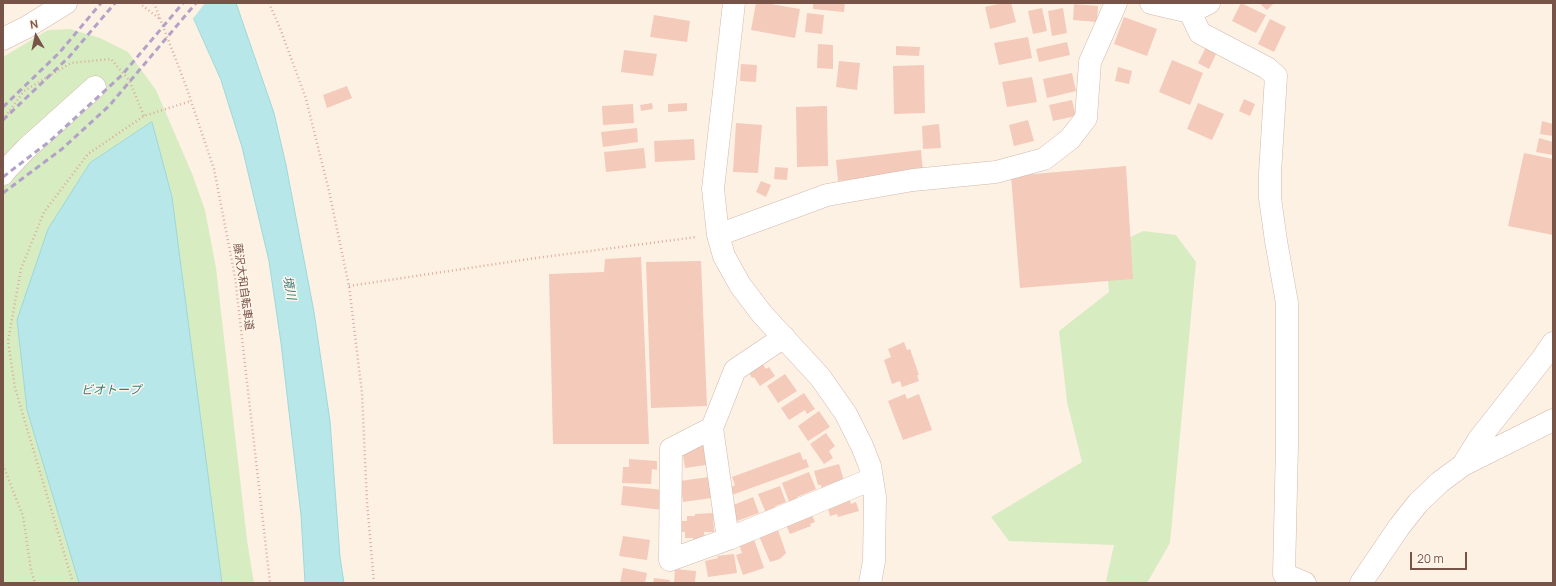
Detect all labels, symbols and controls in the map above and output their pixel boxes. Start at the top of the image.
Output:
north arrow [16,16,56,56]
text: N [29,16,39,32]
street label: 藤沢大和自転車道 [230,243,256,331]
water label: 境川 [280,275,298,301]
water label: ビオトープ [81,384,141,398]
scale bar [1412,544,1469,570]
text: 20 m [1417,550,1444,567]

